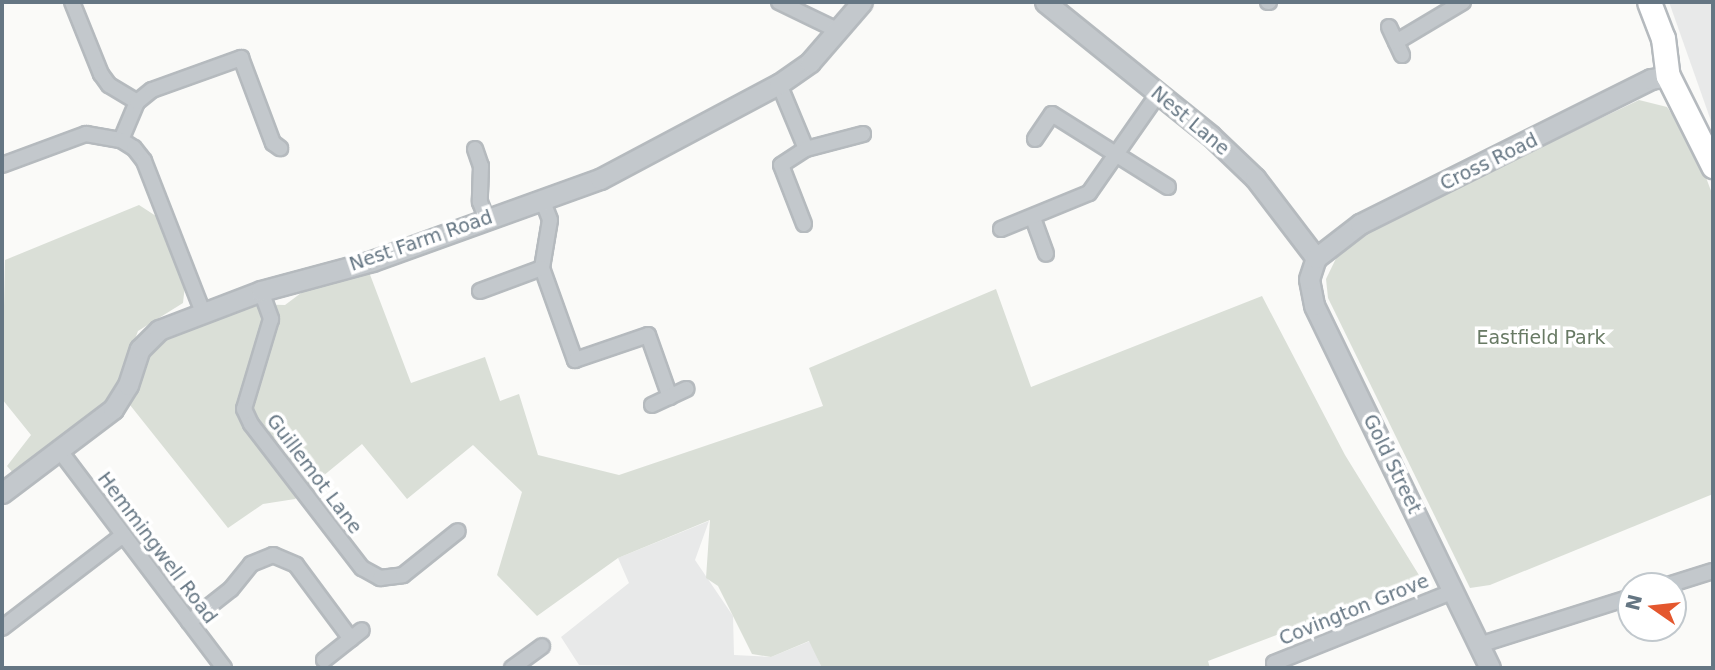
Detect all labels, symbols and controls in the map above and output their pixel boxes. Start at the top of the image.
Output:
street label: Nest Lane [1146,82,1234,160]
street label: Cross Road [1436,129,1542,195]
street label: Nest Farm Road [346,206,496,276]
park label: Eastfield Park [1476,327,1606,349]
street label: Guillemot Lane [262,410,366,538]
street label: Gold Street [1358,411,1426,517]
street label: Hemmingwell Road [93,468,221,628]
street label: Covington Grove [1276,570,1432,650]
north arrow [1617,572,1687,642]
text: N [1621,592,1646,613]

